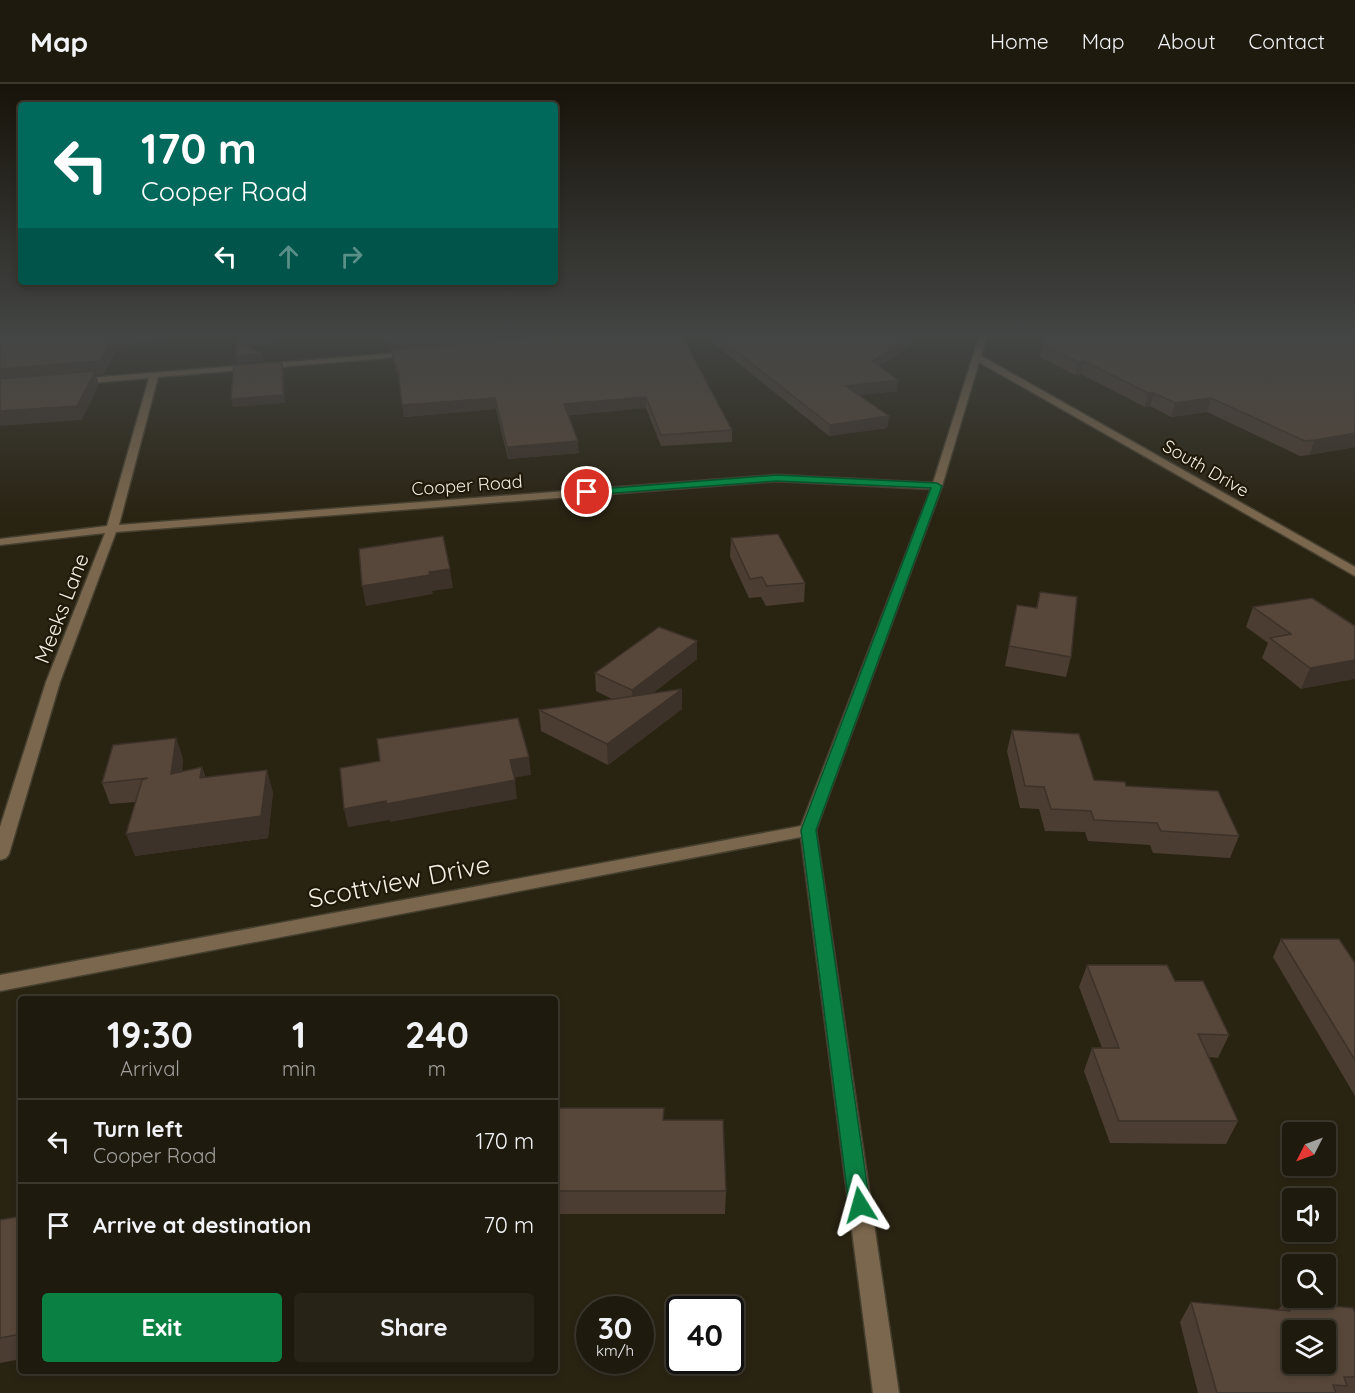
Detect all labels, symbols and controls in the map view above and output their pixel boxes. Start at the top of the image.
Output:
text: Map [30,24,88,59]
text: Home [990,28,1049,54]
text: Map [1082,28,1125,54]
text: About [1158,28,1216,54]
text: Contact [1249,28,1325,54]
text: 170 m [141,122,257,175]
icon: left [42,126,120,204]
text: Cooper Road [141,174,308,208]
icon: left [209,240,242,273]
icon: ahead [272,240,305,273]
icon: right [335,240,368,273]
street label: South Drive [1159,434,1253,502]
pin [561,466,612,517]
street label: Cooper Road [411,470,523,500]
icon: arrive [570,475,603,508]
street label: Meeks Lane [28,549,94,667]
street label: Scottview Drive [305,847,493,915]
text: 19:30 [107,1012,193,1057]
text: 1 [292,1012,306,1057]
text: 240 [405,1012,469,1057]
text: Arrival [120,1056,180,1081]
text: min [282,1056,316,1081]
text: m [428,1056,446,1081]
text: Turn left [93,1115,183,1143]
north arrow [1282,1122,1336,1176]
map controls [1282,1122,1336,1374]
icon: left [42,1125,75,1158]
text: 170 m [475,1127,534,1155]
text: Cooper Road [93,1143,216,1168]
position arrow [828,1173,892,1237]
button: sound [1282,1188,1336,1242]
icon: arrive [42,1209,75,1242]
text: Arrive at destination [93,1211,311,1239]
text: 70 m [484,1211,534,1239]
button: search [1282,1254,1336,1308]
button: Exit [42,1293,282,1362]
button: Share [294,1293,534,1362]
speed limit sign: 40 [666,1296,744,1374]
text: 30 [598,1309,632,1347]
button: layers [1282,1320,1336,1374]
text: km/h [596,1341,634,1360]

